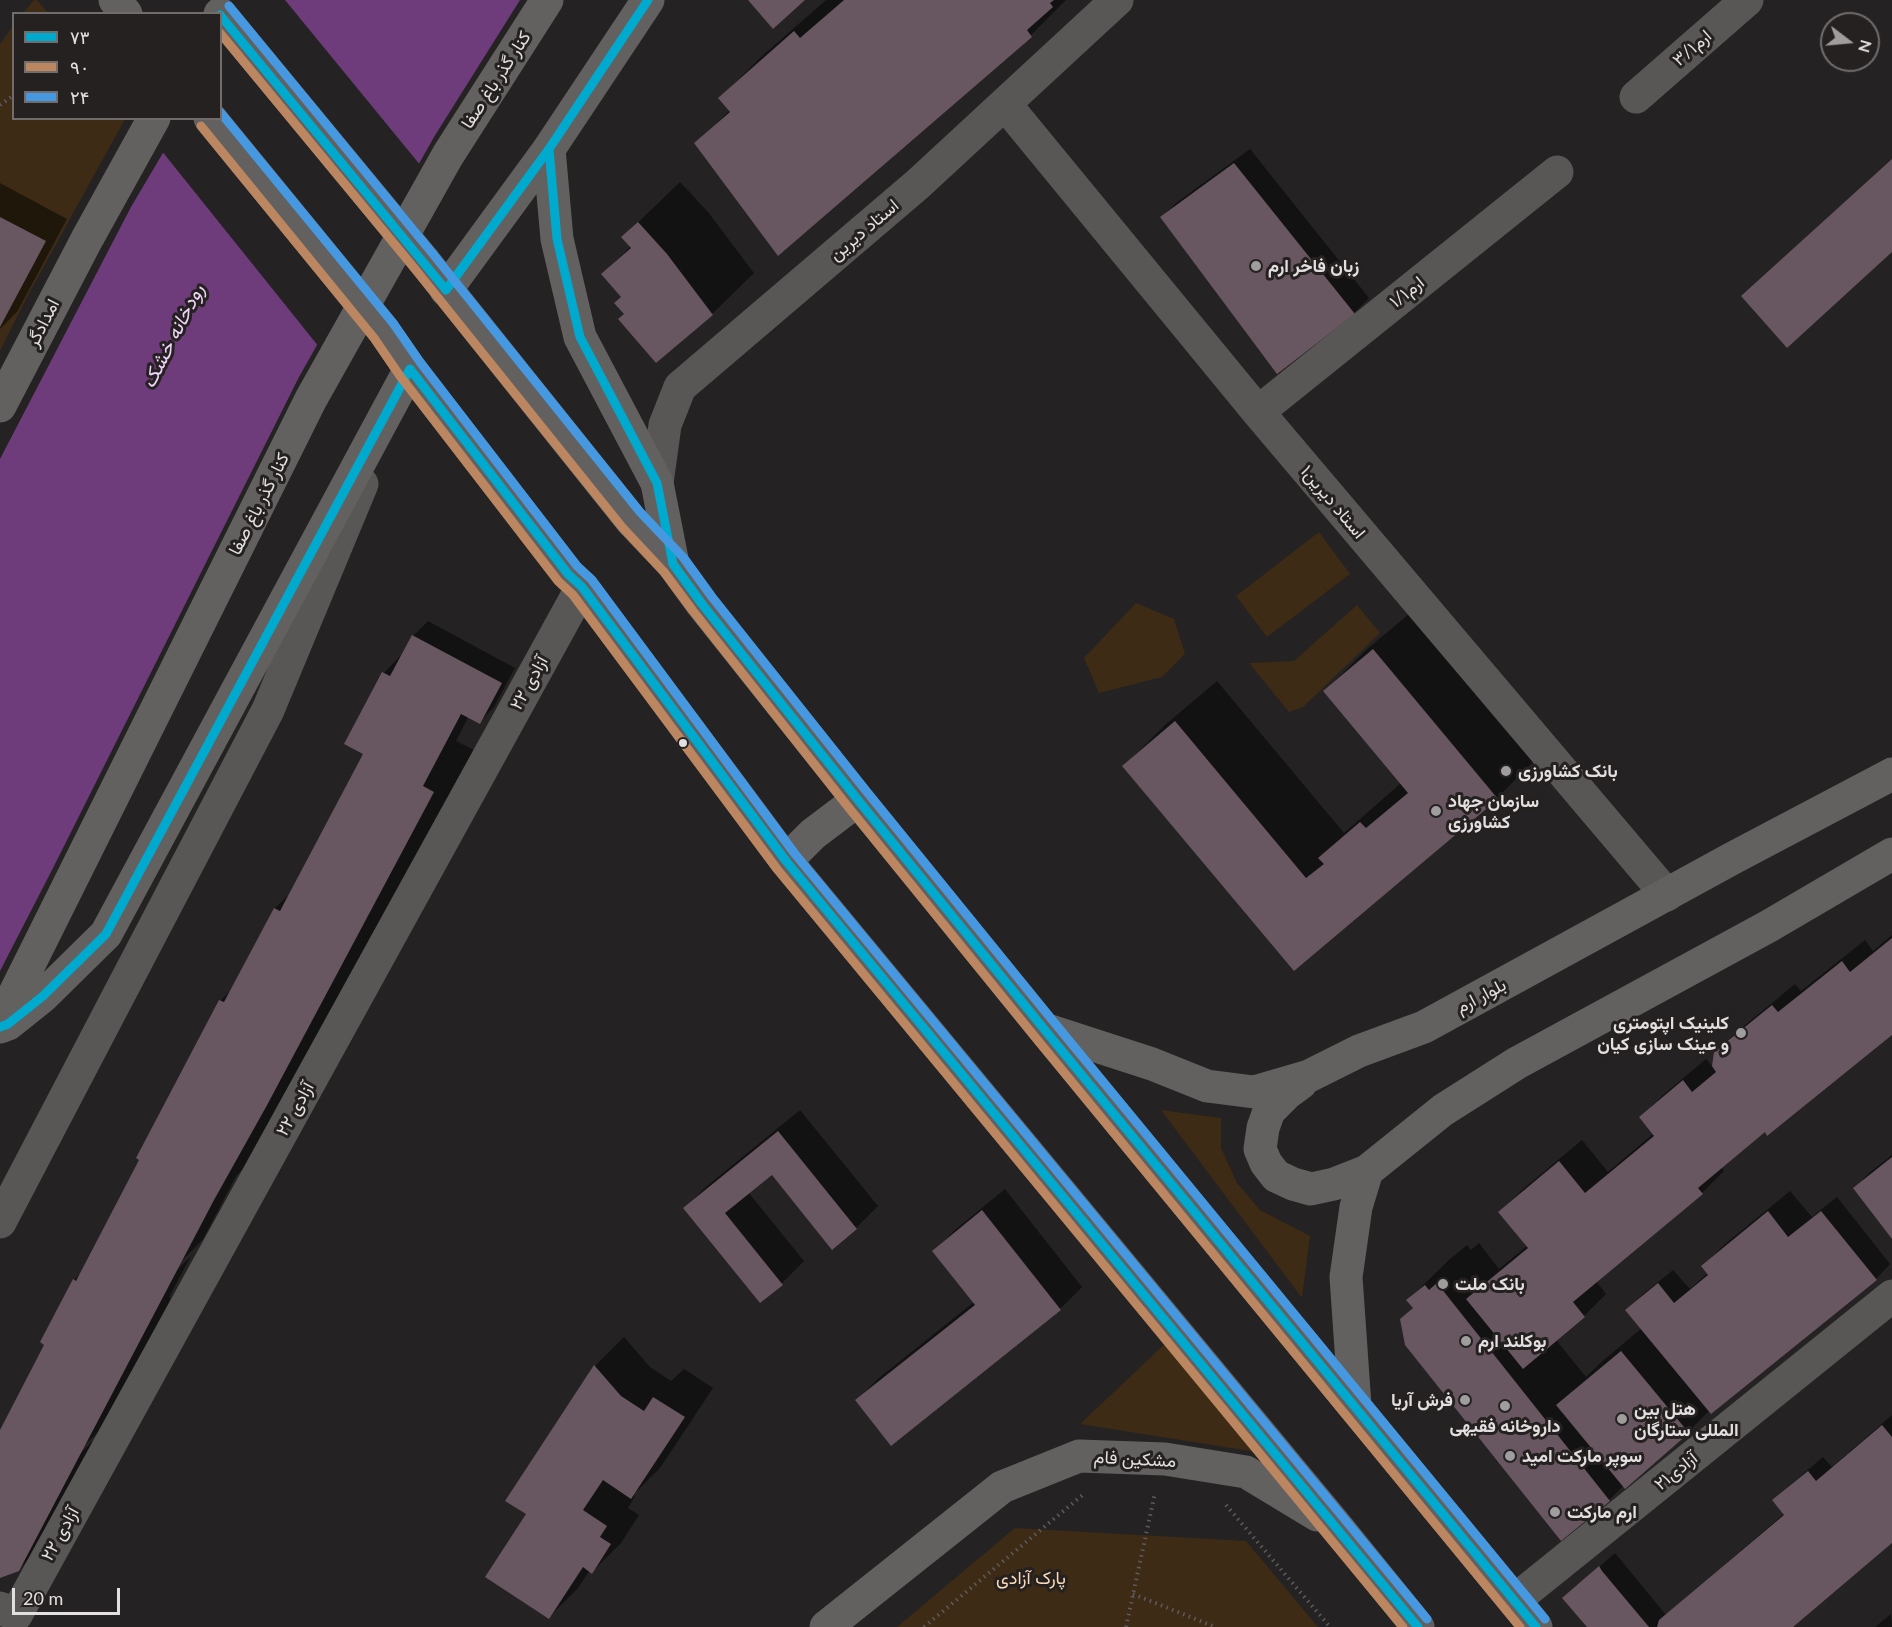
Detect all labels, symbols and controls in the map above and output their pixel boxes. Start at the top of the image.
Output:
legend [12,12,222,120]
north arrow [1820,12,1880,72]
street label: ۳/۱ارم [1668,25,1716,71]
text: ۷۳ [70,26,89,48]
street label: کنار گذر باغ صفا [457,27,535,133]
text: N [1855,38,1877,55]
text: ۹۰ [70,56,89,78]
text: ۲۴ [70,86,89,108]
street label: استاد دیرین [825,195,903,265]
place label: زبان فاخر ارم [1268,255,1359,277]
marker: زبان فاخر ارم [1249,259,1263,273]
street label: ۱/۱ارم [1385,272,1429,312]
water label: رودخانه خشک [137,280,209,392]
street label: امدادگر [22,295,64,351]
street label: کنار گذر باغ صفا [224,449,294,559]
street label: استاد دیرین۱ [1296,461,1370,543]
street label: آزادی ۲۲ [505,652,553,714]
unlabelled marker [677,737,689,749]
place label: بانک کشاورزی [1518,760,1618,782]
marker: بانک کشاورزی [1499,764,1513,778]
place label: سازمان جهاد کشاورزی [1448,790,1539,832]
marker: سازمان جهاد کشاورزی [1429,804,1443,818]
street label: بلوار ارم [1452,974,1510,1018]
place label: کلینیک اپتومتری و عینک سازی کیان [1597,1012,1729,1054]
marker: کلینیک اپتومتری و عینک سازی کیان [1734,1026,1748,1040]
street label: آزادی ۲۲ [271,1078,319,1140]
place label: بانک ملت [1455,1273,1525,1295]
marker: بانک ملت [1436,1277,1450,1291]
place label: بوکلند ارم [1478,1330,1547,1352]
marker: بوکلند ارم [1459,1334,1473,1348]
place label: فرش آریا [1391,1389,1453,1411]
marker: فرش آریا [1458,1393,1472,1407]
place label: هتل بین المللی ستارگان [1634,1398,1739,1440]
marker: داروخانه فقیهی [1498,1399,1512,1413]
marker: هتل بین المللی ستارگان [1615,1412,1629,1426]
place label: داروخانه فقیهی [1449,1415,1561,1437]
place label: سوپر مارکت امید [1522,1445,1642,1467]
street label: مشکین فام [1093,1446,1177,1472]
street label: آزادی۲۱ [1650,1447,1702,1495]
marker: سوپر مارکت امید [1503,1449,1517,1463]
place label: ارم مارکت [1567,1501,1637,1523]
street label: آزادی ۲۲ [36,1503,84,1565]
marker: ارم مارکت [1548,1505,1562,1519]
park label: پارک آزادی [996,1567,1066,1589]
scale bar [15,1576,123,1614]
text: 20 m [23,1587,63,1609]

